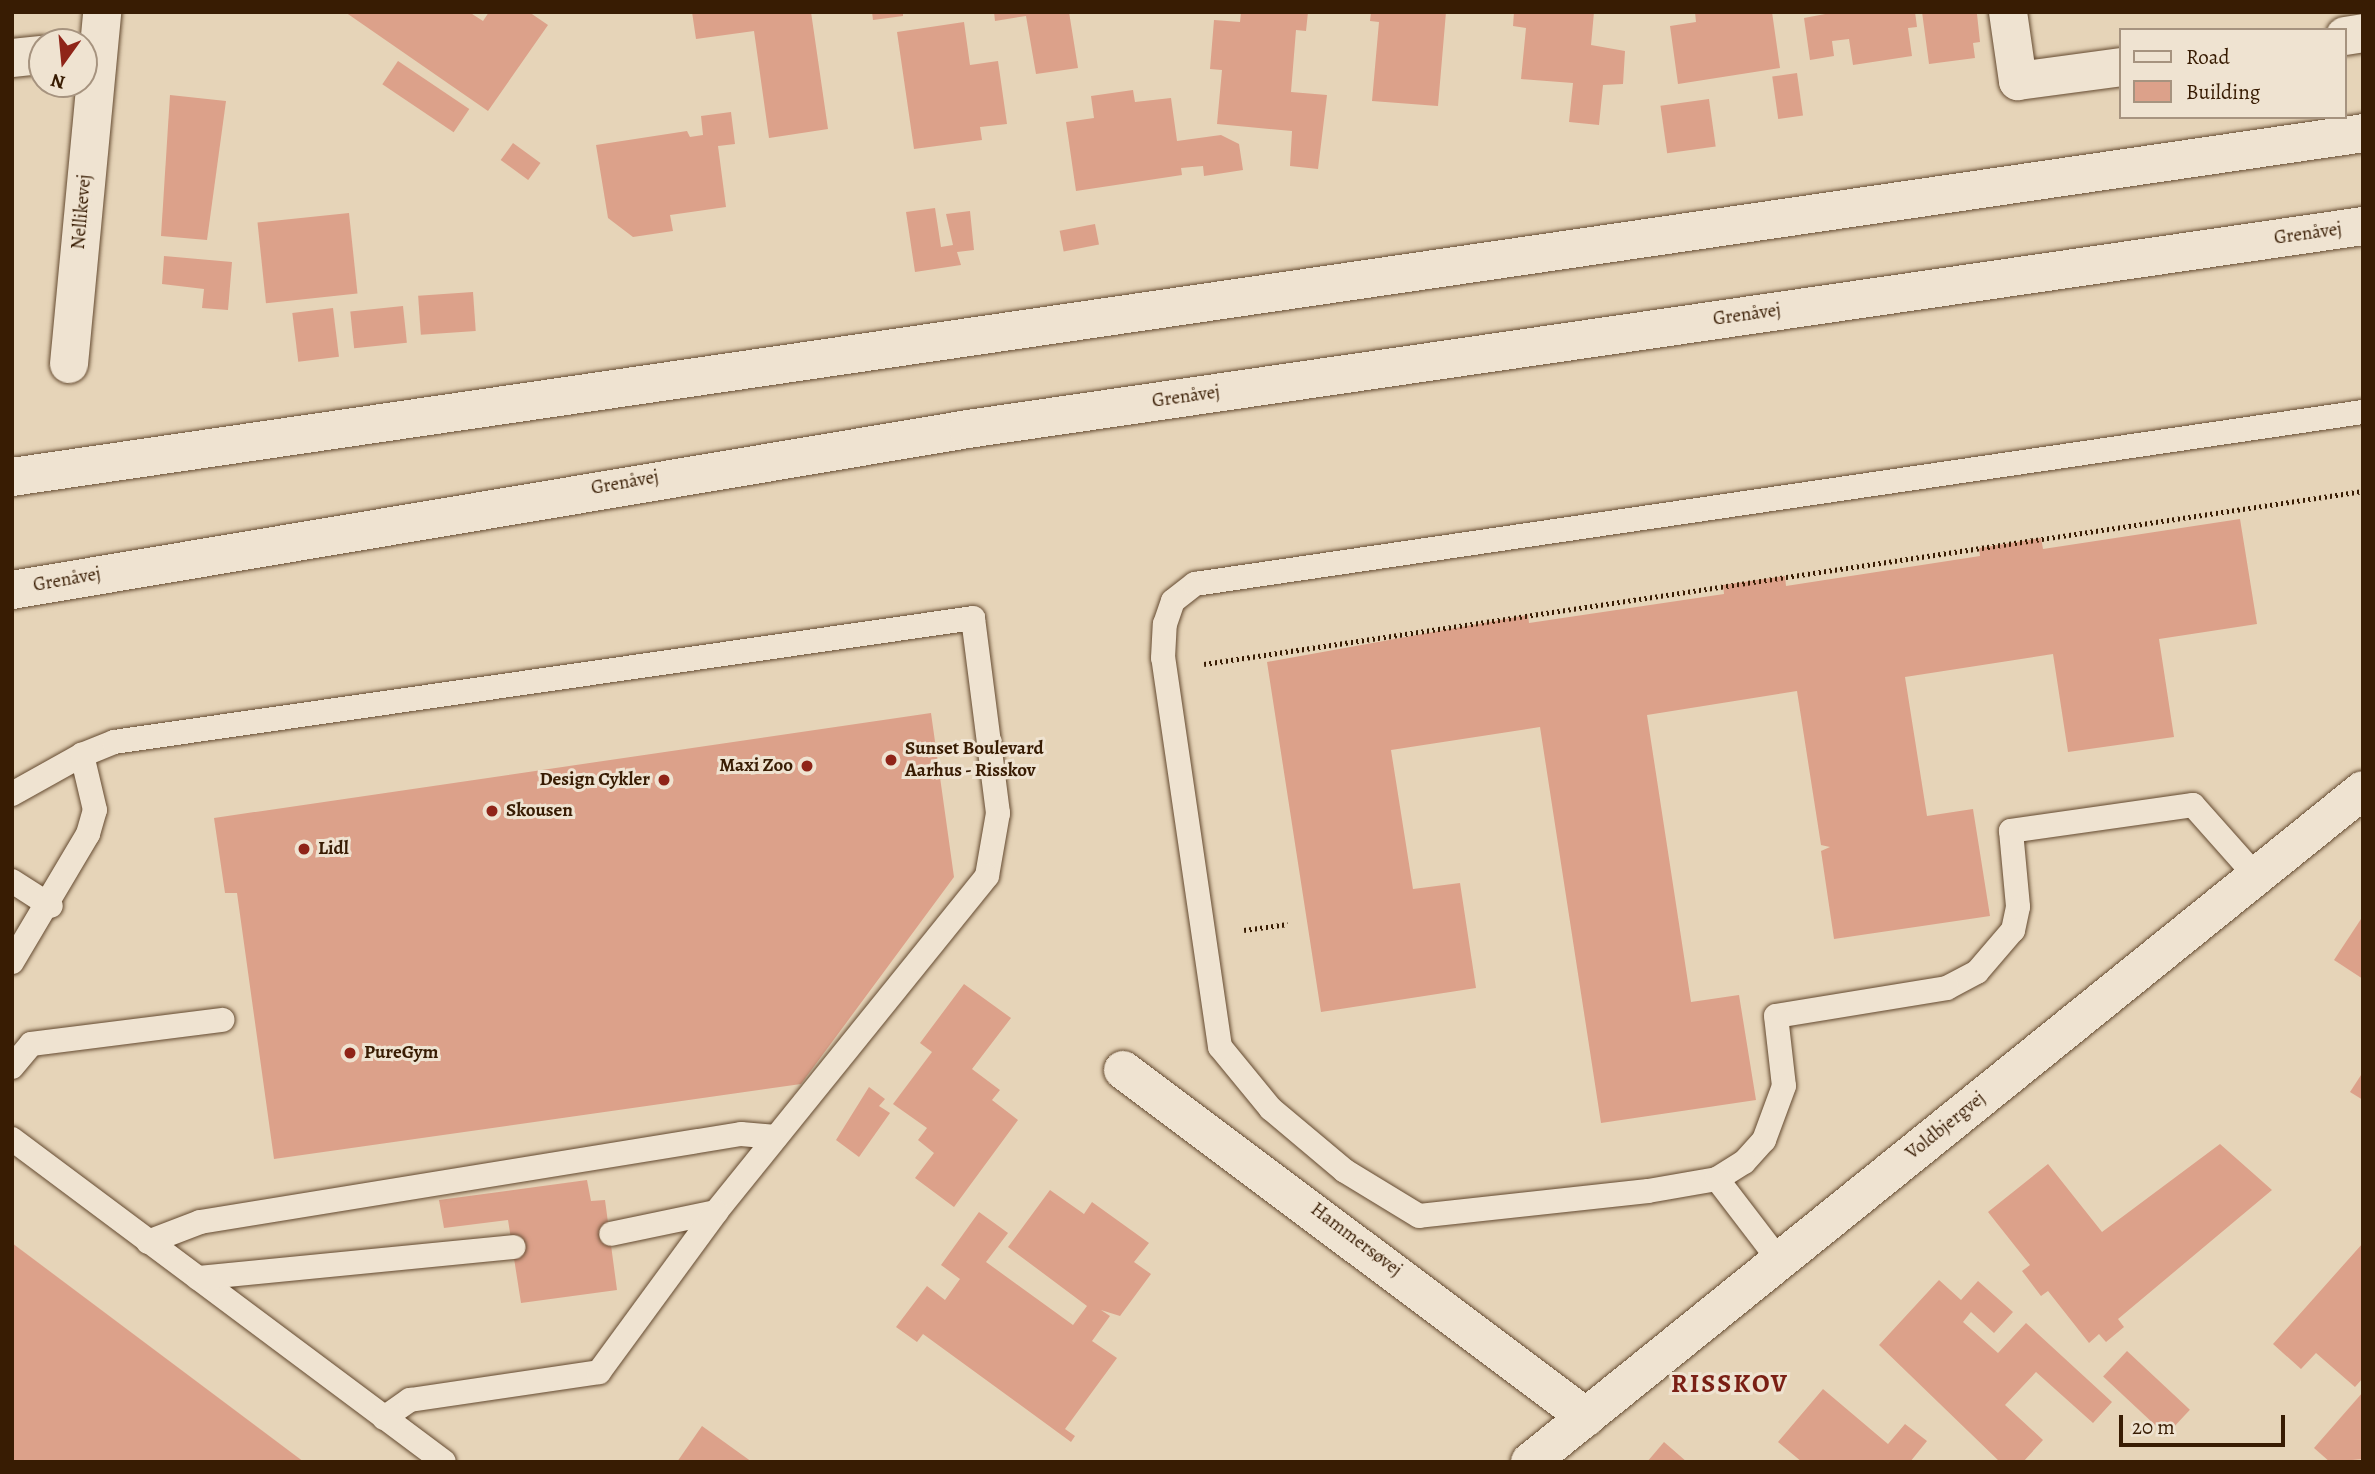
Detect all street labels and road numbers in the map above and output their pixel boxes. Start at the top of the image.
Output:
street label: Nellikevej [67,173,97,251]
street label: Grenåvej [2273,218,2343,250]
street label: Grenåvej [1712,299,1782,331]
street label: Grenåvej [1151,381,1221,413]
street label: Grenåvej [589,466,661,500]
street label: Grenåvej [31,563,103,597]
street label: Voldbjergvej [1902,1087,1990,1165]
street label: Hammersøvej [1306,1198,1406,1282]

